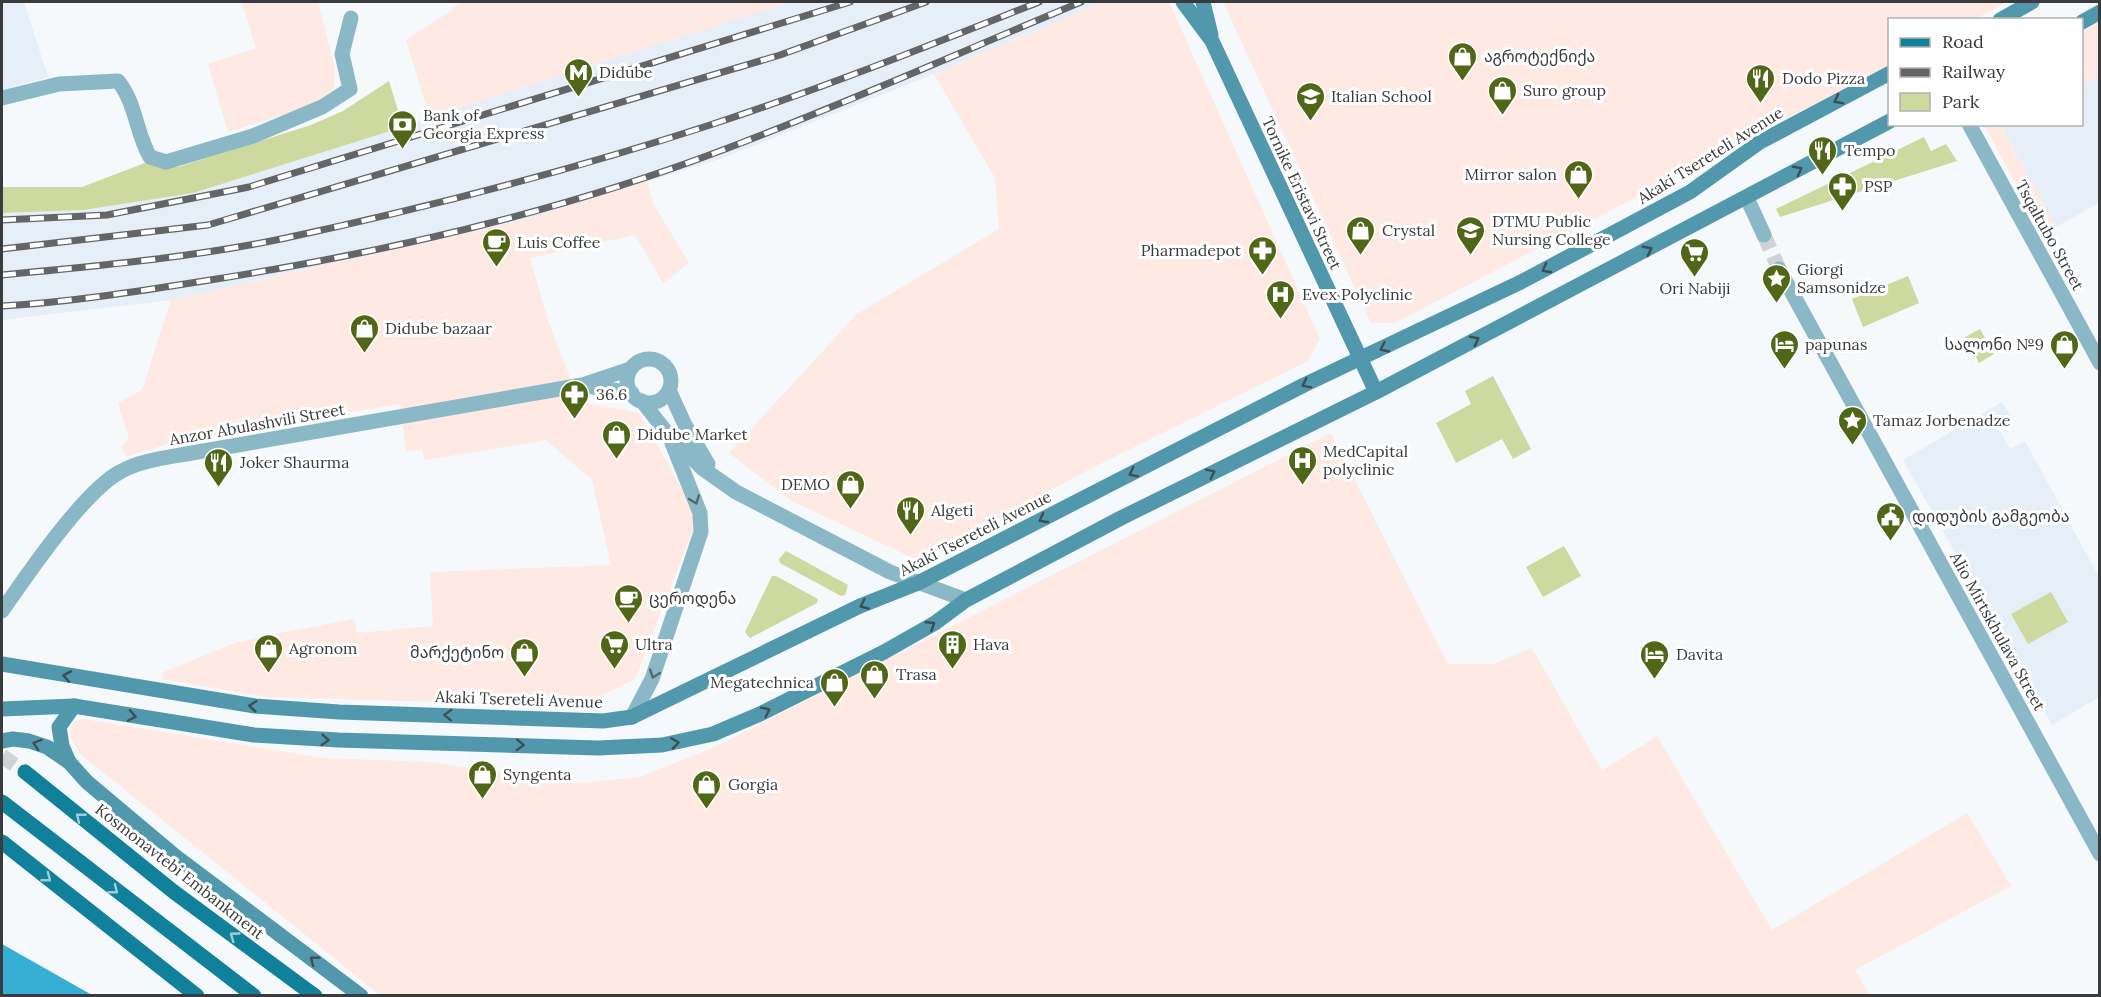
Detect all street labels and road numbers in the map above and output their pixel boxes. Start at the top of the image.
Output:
street label: Akaki Tsereteli Avenue [1633,102,1787,208]
street label: Tornike Eristavi Street [1258,113,1347,273]
street label: Tsqaltubo Street [2011,176,2089,294]
street label: Anzor Abulashvili Street [167,399,347,449]
street label: Akaki Tsereteli Avenue [895,486,1055,580]
street label: Alio Mirtskhulava Street [1946,547,2050,714]
street label: Akaki Tsereteli Avenue [434,686,603,712]
street label: Kosmonavtebi Embankment [91,799,269,944]

